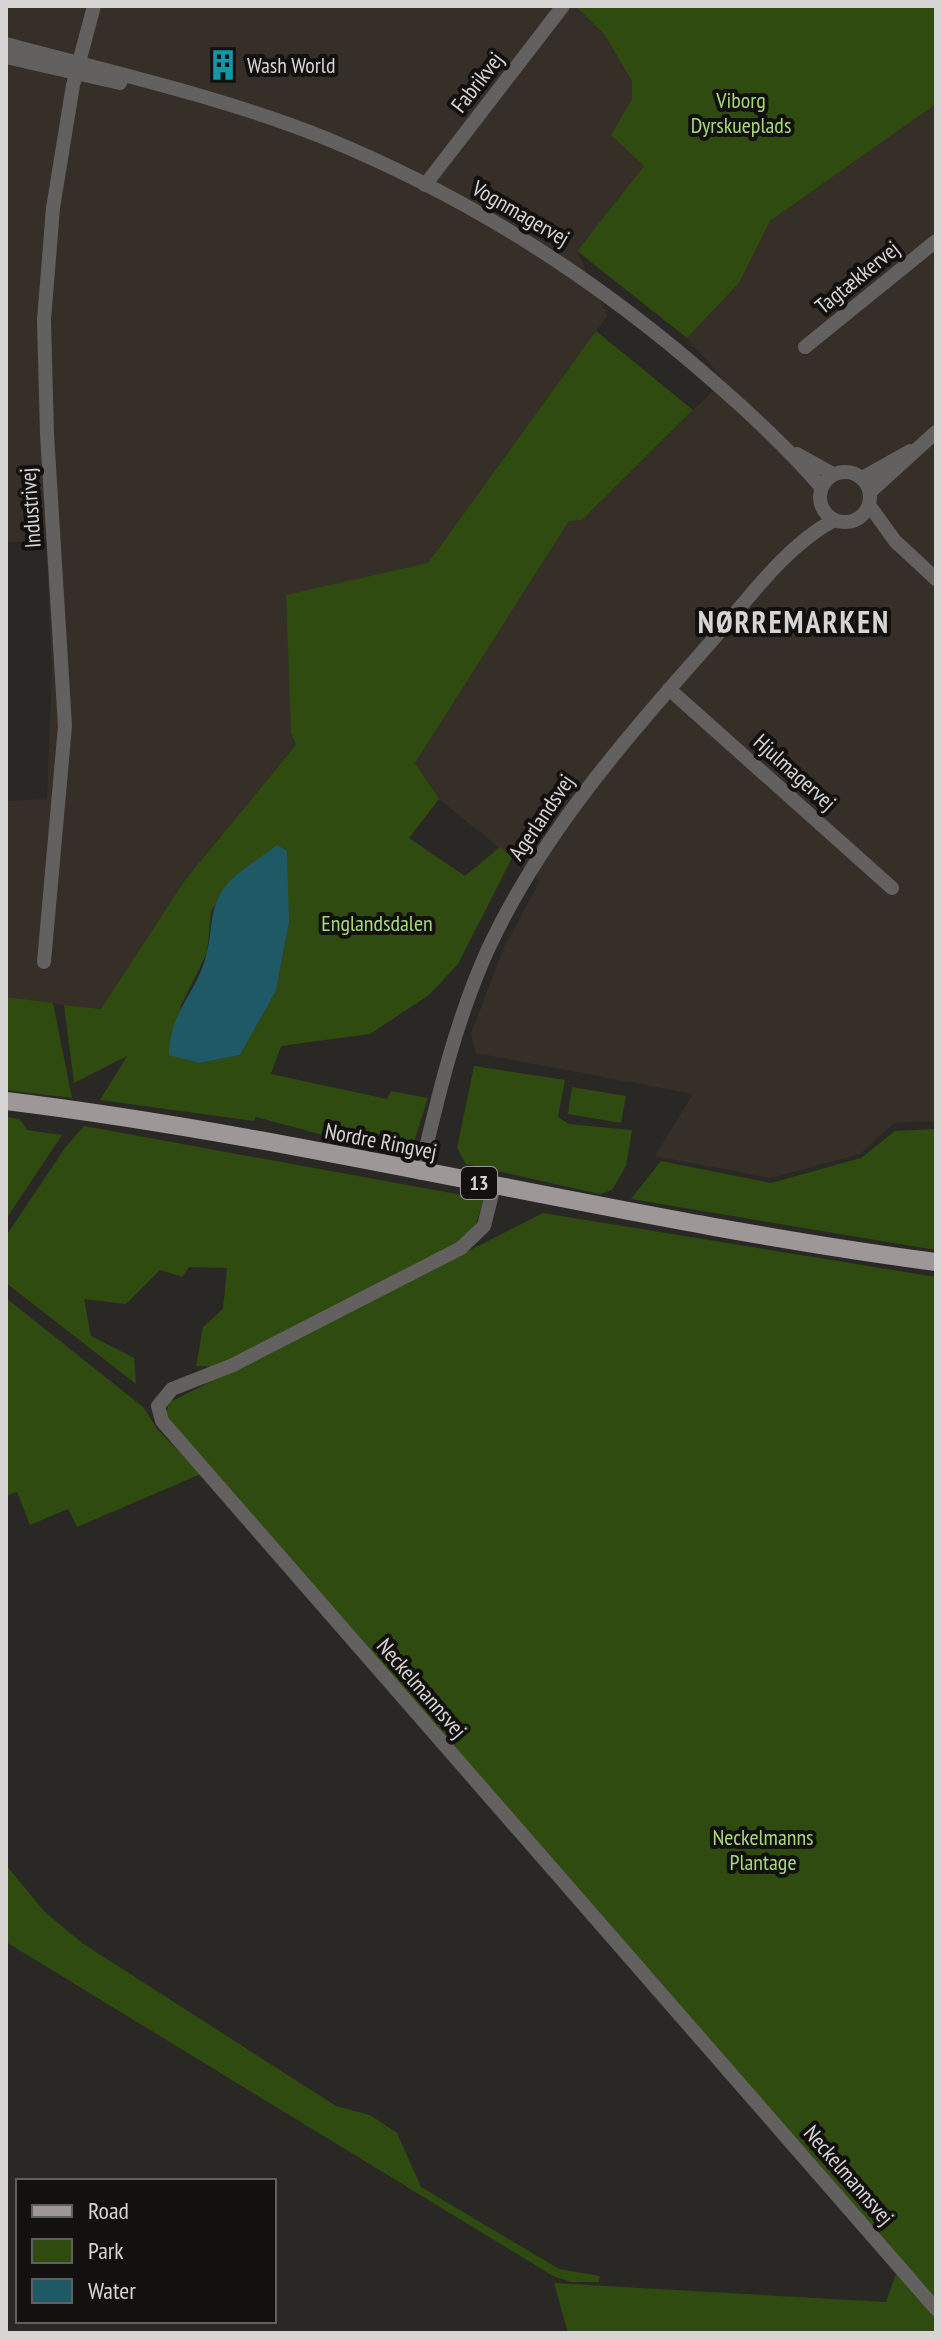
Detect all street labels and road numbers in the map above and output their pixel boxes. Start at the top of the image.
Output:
street label: Fabrikvej [445,46,509,118]
street label: Vognmagervej [466,173,575,252]
street label: Tagtækkervej [809,234,905,320]
street label: Industrivej [13,467,47,549]
street label: Hjulmagervej [748,728,842,816]
street label: Agerlandsvej [502,769,580,865]
street label: Nordre Ringvej [323,1116,439,1166]
road number: 13 [461,1167,497,1199]
street label: Neckelmannsvej [371,1632,473,1744]
street label: Neckelmannsvej [798,2119,900,2231]

